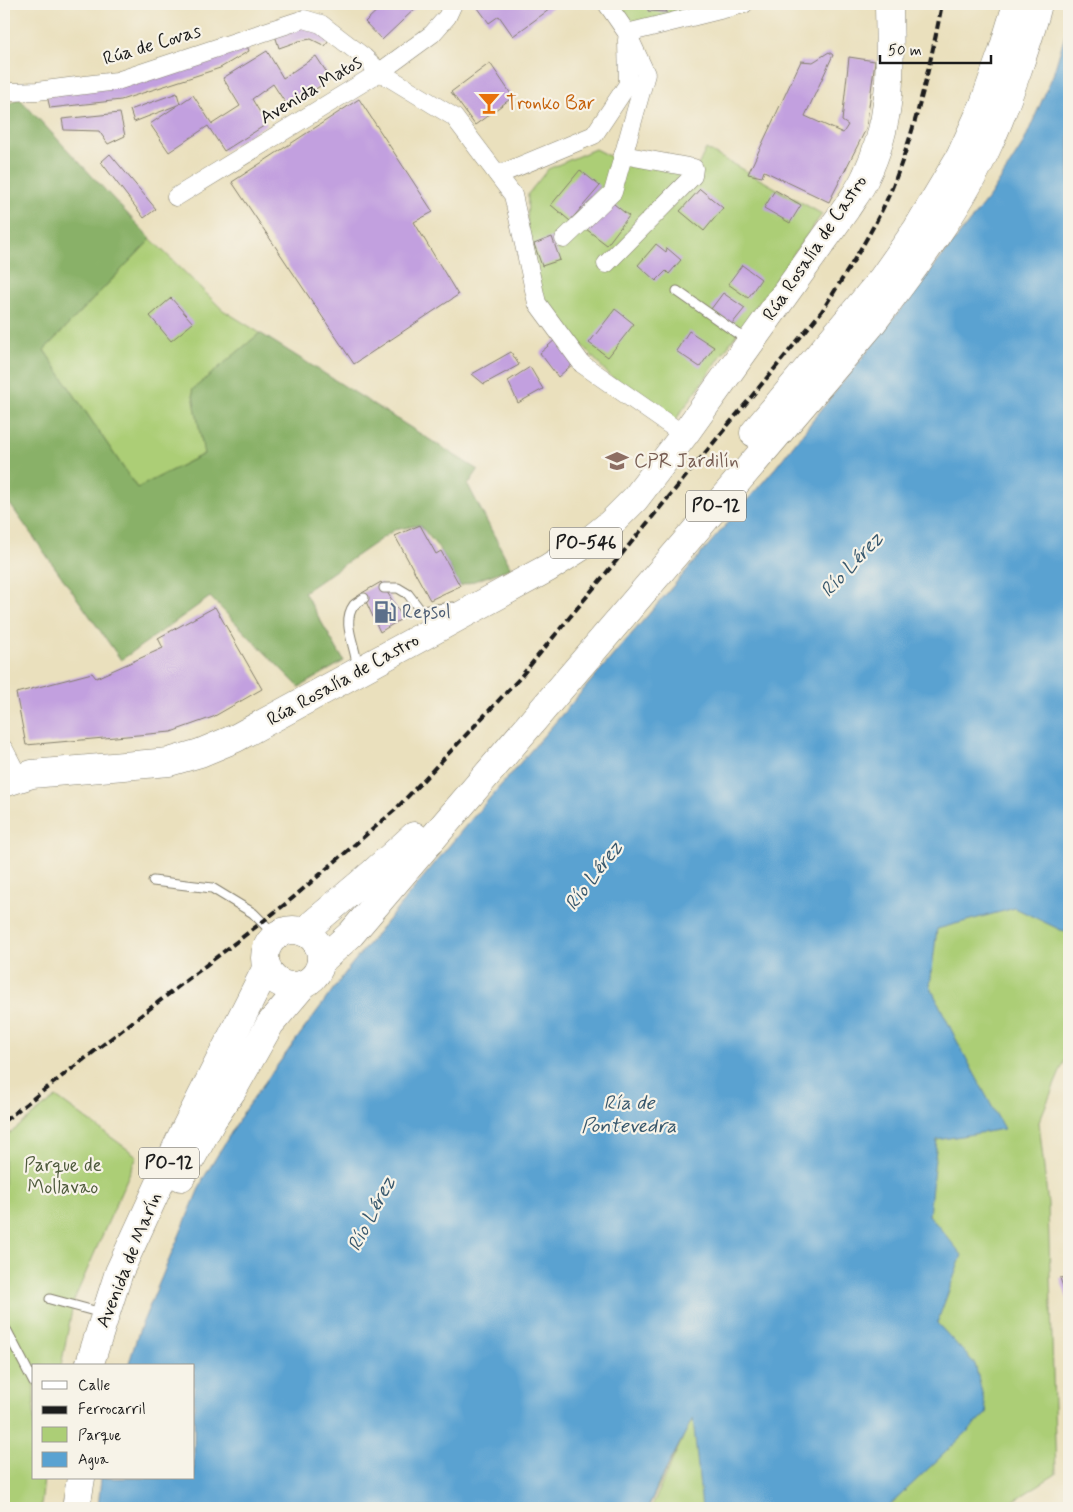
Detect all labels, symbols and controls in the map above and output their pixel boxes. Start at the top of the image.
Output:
street label: Rúa de Covas [100,18,205,72]
scale bar [880,32,992,64]
text: 50 m [888,41,922,61]
street label: Avenida Matos [255,50,367,130]
bar icon: Tronko Bar [476,90,502,116]
place label: Tronko Bar [506,91,595,116]
street label: Rúa Rosalía de Castro [757,170,873,326]
school or university icon: CPR Jardilín [604,448,630,474]
place label: CPR Jardilín [634,449,739,474]
road number: PO-12 [686,491,746,522]
water label: Río Lérez [815,526,890,604]
road number: PO-546 [550,528,622,558]
fuel station icon: Repsol [372,599,398,625]
place label: Repsol [402,600,451,625]
street label: Rúa Rosalía de Castro [262,628,424,732]
water label: Río Lérez [559,835,629,916]
water label: Ría de Pontevedra [581,1090,677,1140]
road number: PO-12 [139,1148,199,1178]
park label: Parque de Mollavao [24,1153,102,1200]
water label: Río Lérez [342,1172,402,1256]
street label: Avenida de Marín [90,1189,168,1331]
legend [32,1364,195,1480]
text: Calle [78,1376,110,1396]
text: Ferrocarril [78,1400,146,1420]
text: Parque [78,1426,121,1446]
text: Agua [78,1450,110,1470]

